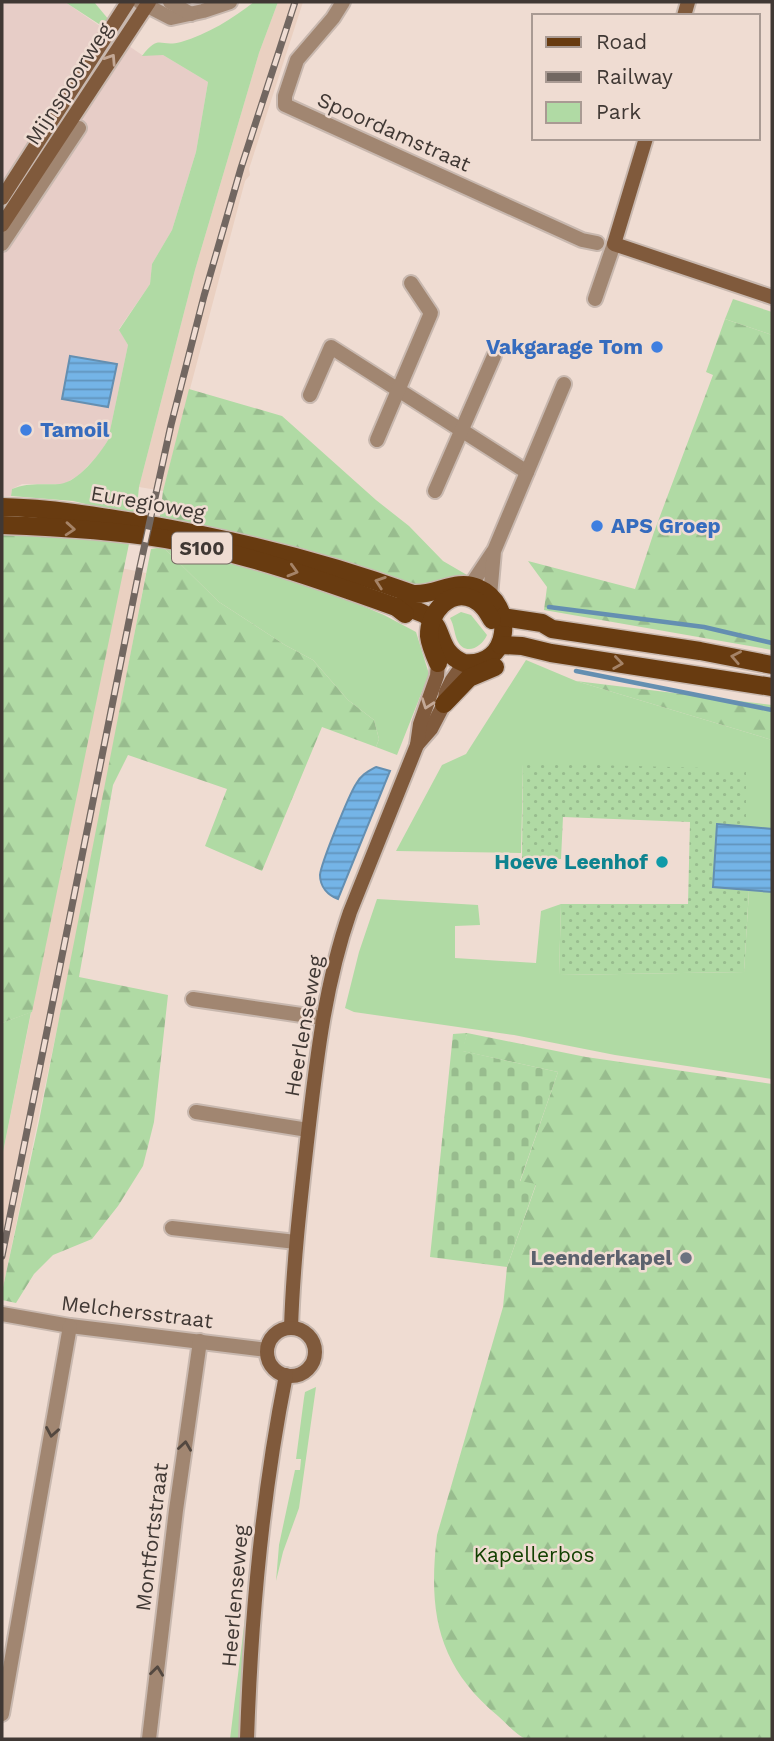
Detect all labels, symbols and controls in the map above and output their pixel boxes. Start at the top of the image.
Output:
legend [532,14,760,140]
street label: Mijnspoorweg [20,17,118,150]
text: Road [596,29,647,54]
one-way arrow [103,54,115,67]
text: Railway [596,64,673,89]
street label: Spoordamstraat [314,87,475,177]
text: Park [596,99,641,124]
place label: Vakgarage Tom [486,334,643,359]
marker: Vakgarage Tom [649,339,665,355]
place label: Tamoil [40,417,109,442]
marker: Tamoil [18,422,34,438]
street label: Euregioweg [89,480,208,525]
place label: APS Groep [611,513,721,538]
marker: APS Groep [589,518,605,534]
one-way arrow [65,521,76,536]
road number: S100 [172,533,232,564]
one-way arrow [287,563,299,577]
one-way arrow [375,576,387,590]
one-way arrow [730,650,742,665]
one-way arrow [613,655,624,670]
one-way arrow [421,697,435,709]
place label: Hoeve Leenhof [494,849,648,874]
marker: Hoeve Leenhof [654,854,670,870]
street label: Heerlenseweg [279,952,328,1099]
place label: Leenderkapel [530,1245,672,1270]
marker: Leenderkapel [678,1250,694,1266]
street label: Melchersstraat [60,1290,215,1333]
one-way arrow [45,1426,60,1438]
one-way arrow [177,1440,192,1452]
street label: Montfortstraat [130,1461,173,1613]
street label: Heerlenseweg [216,1523,253,1668]
park label: Kapellerbos [473,1542,595,1567]
one-way arrow [149,1666,164,1677]

